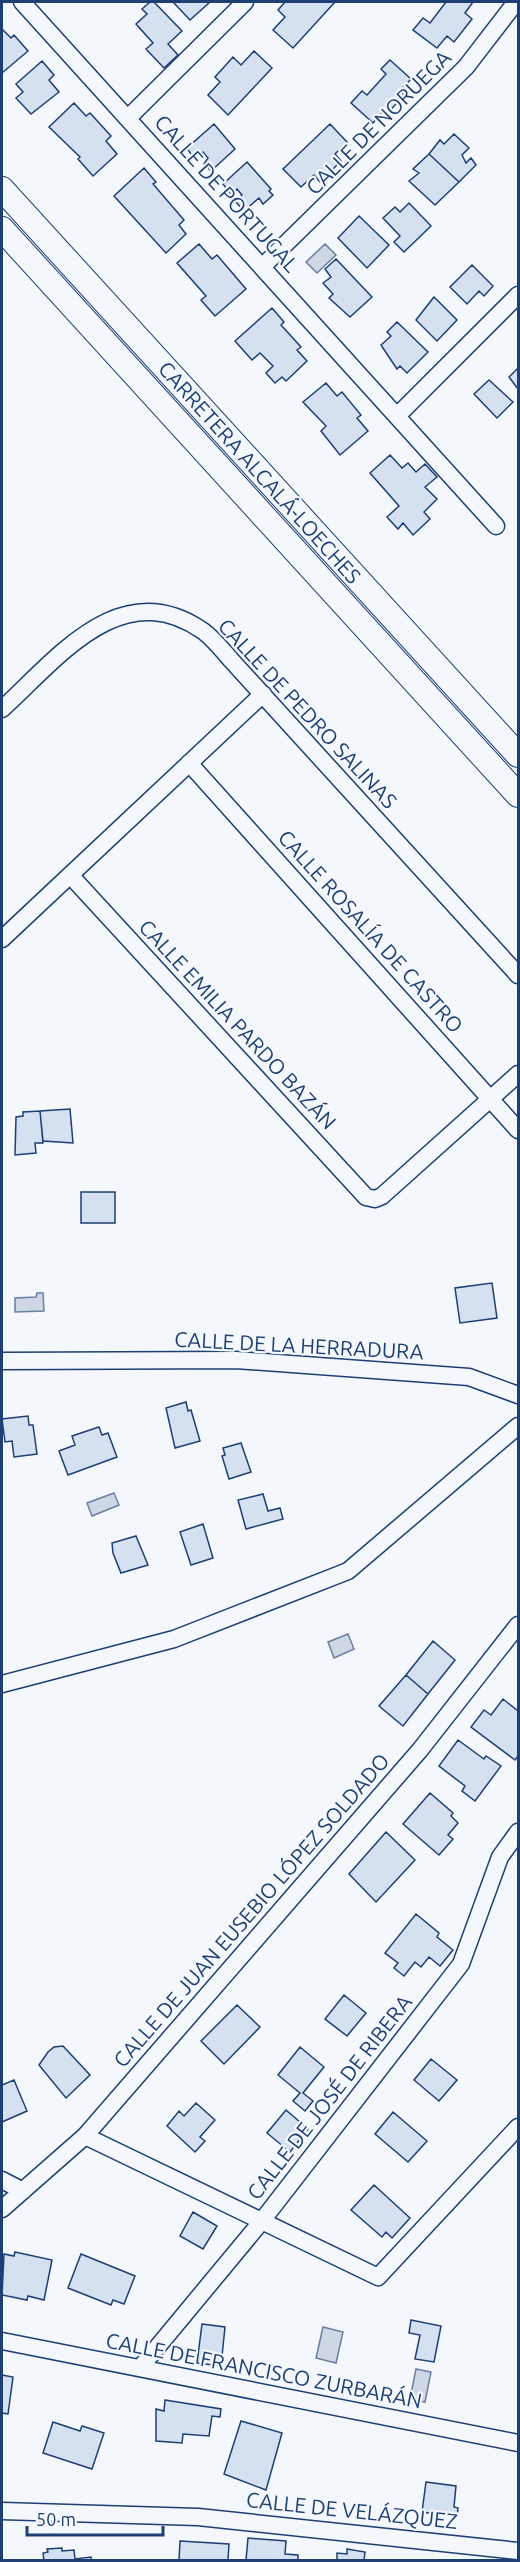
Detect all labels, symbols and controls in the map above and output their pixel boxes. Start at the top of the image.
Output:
street label: CALLE DE NORUEGA [301,45,455,199]
street label: CALLE DE PORTUGAL [150,110,304,277]
street label: CARRETERA ALCALÁ-LOECHES [154,356,366,588]
street label: CALLE DE PEDRO SALINAS [214,613,402,813]
street label: CALLE ROSALÍA DE CASTRO [274,825,468,1037]
street label: CALLE EMILIA PARDO BAZÁN [135,914,341,1134]
street label: CALLE DE LA HERRADURA [174,1326,425,1364]
street label: CALLE DE JUAN EUSEBIO LÓPEZ SOLDADO [108,1748,394,2072]
street label: CALLE DE JOSÉ DE RIBERA [242,1990,417,2204]
street label: CALLE DE FRANCISCO ZURBARÁN [104,2328,424,2412]
street label: CALLE DE VELÁZQUEZ [245,2487,459,2533]
scale bar [27,2499,164,2537]
text: 50 m [36,2509,76,2529]

